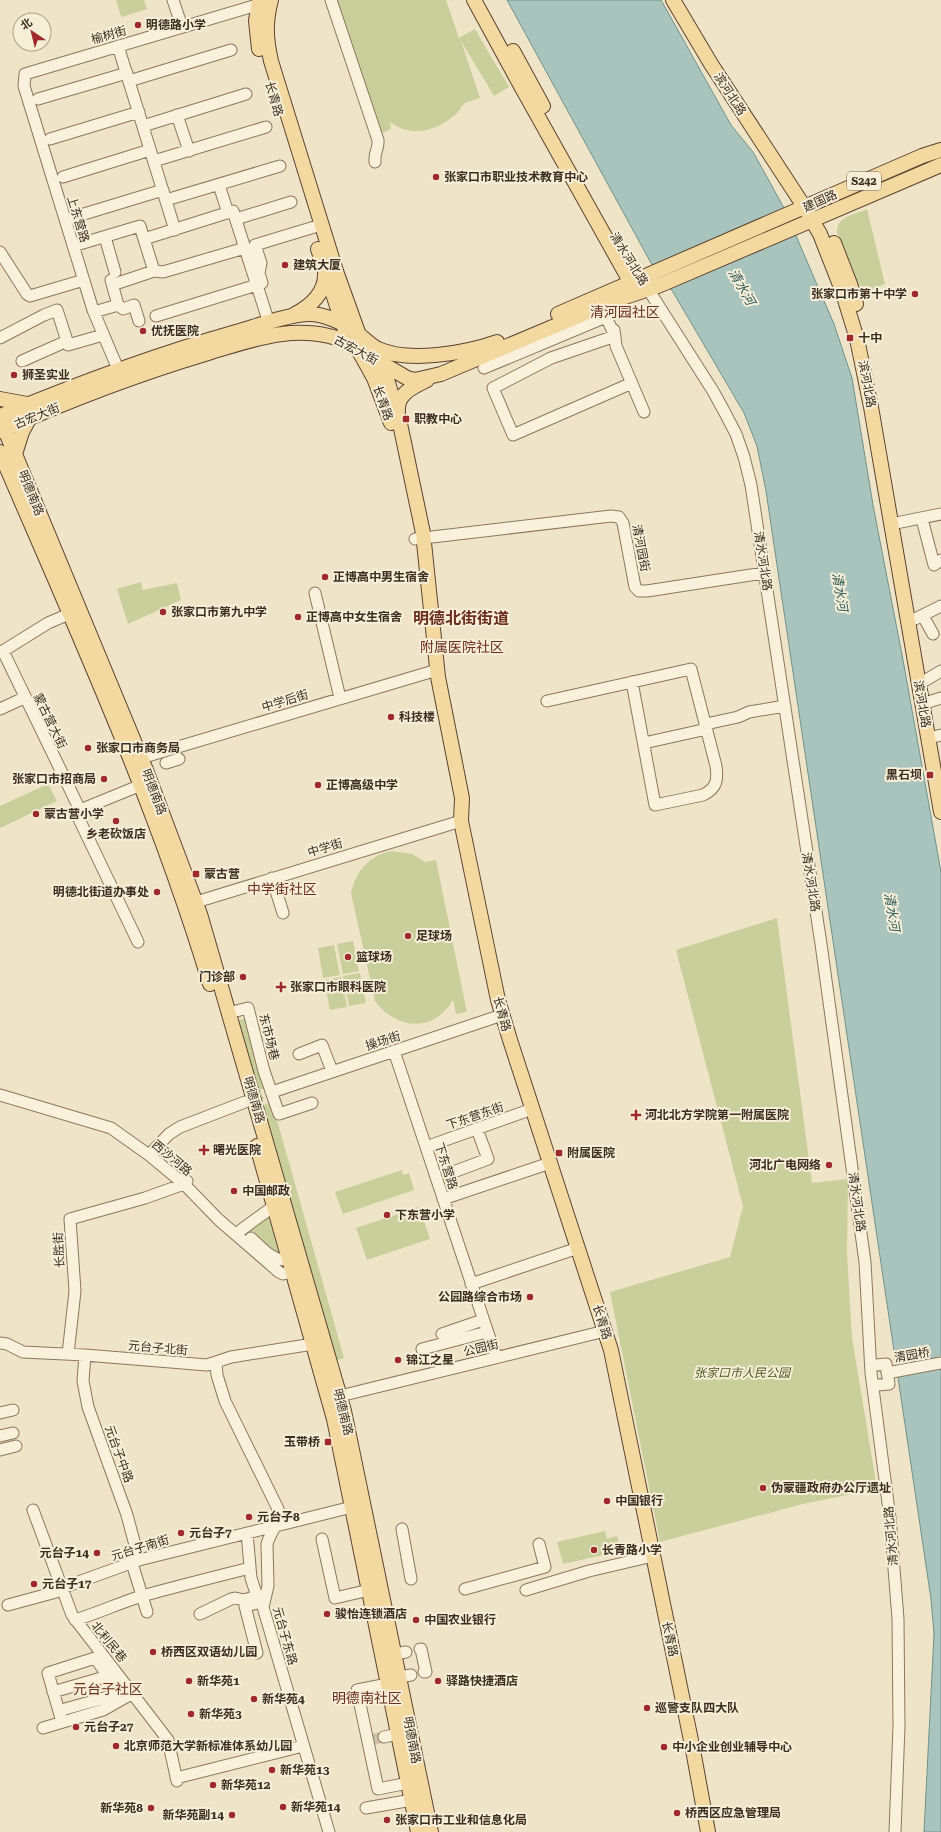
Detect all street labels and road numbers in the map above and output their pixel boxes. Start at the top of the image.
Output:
street label: 榆树街 [90,23,128,47]
street label: 滨河北路 [711,70,749,118]
street label: 长青路 [262,80,286,118]
road number: S242 [847,172,881,190]
street label: 建国路 [801,187,839,215]
street label: 上东营路 [64,194,92,244]
street label: 清水河北路 [607,230,651,288]
street label: 古宏大街 [332,333,380,367]
street label: 滨河北路 [856,359,878,409]
street label: 长青路 [371,384,395,422]
street label: 古宏大街 [12,401,62,431]
street label: 明德南路 [16,468,46,518]
street label: 清河园街 [630,523,652,573]
street label: 清水河北路 [751,530,775,592]
street label: 滨河北路 [911,679,933,729]
street label: 中学后街 [260,687,310,715]
street label: 蒙古营大街 [31,691,69,751]
street label: 明德南路 [139,767,169,817]
street label: 中学街 [306,836,344,860]
street label: 清水河北路 [799,851,823,913]
street label: 长青路 [491,995,513,1033]
street label: 东市场巷 [256,1012,282,1062]
street label: 操场街 [364,1029,402,1053]
street label: 明德南路 [241,1075,267,1125]
street label: 下东营东街 [444,1100,506,1132]
street label: 西沙河路 [149,1137,195,1179]
street label: 下东营路 [432,1141,460,1191]
street label: 清水河北路 [846,1171,868,1233]
street label: 长胜街 [51,1232,67,1268]
street label: 长青路 [590,1303,614,1341]
street label: 公园街 [462,1337,500,1359]
street label: 元台子北街 [127,1338,189,1358]
street label: 清园桥 [893,1345,931,1365]
street label: 明德南路 [330,1387,356,1437]
street label: 元台子中路 [102,1423,136,1485]
street label: 清水河北路 [881,1505,901,1567]
street label: 元台子南街 [109,1533,171,1563]
street label: 元台子东路 [270,1605,300,1667]
street label: 北利民巷 [88,1619,130,1665]
street label: 长青路 [659,1620,681,1658]
street label: 明德南路 [401,1715,423,1765]

